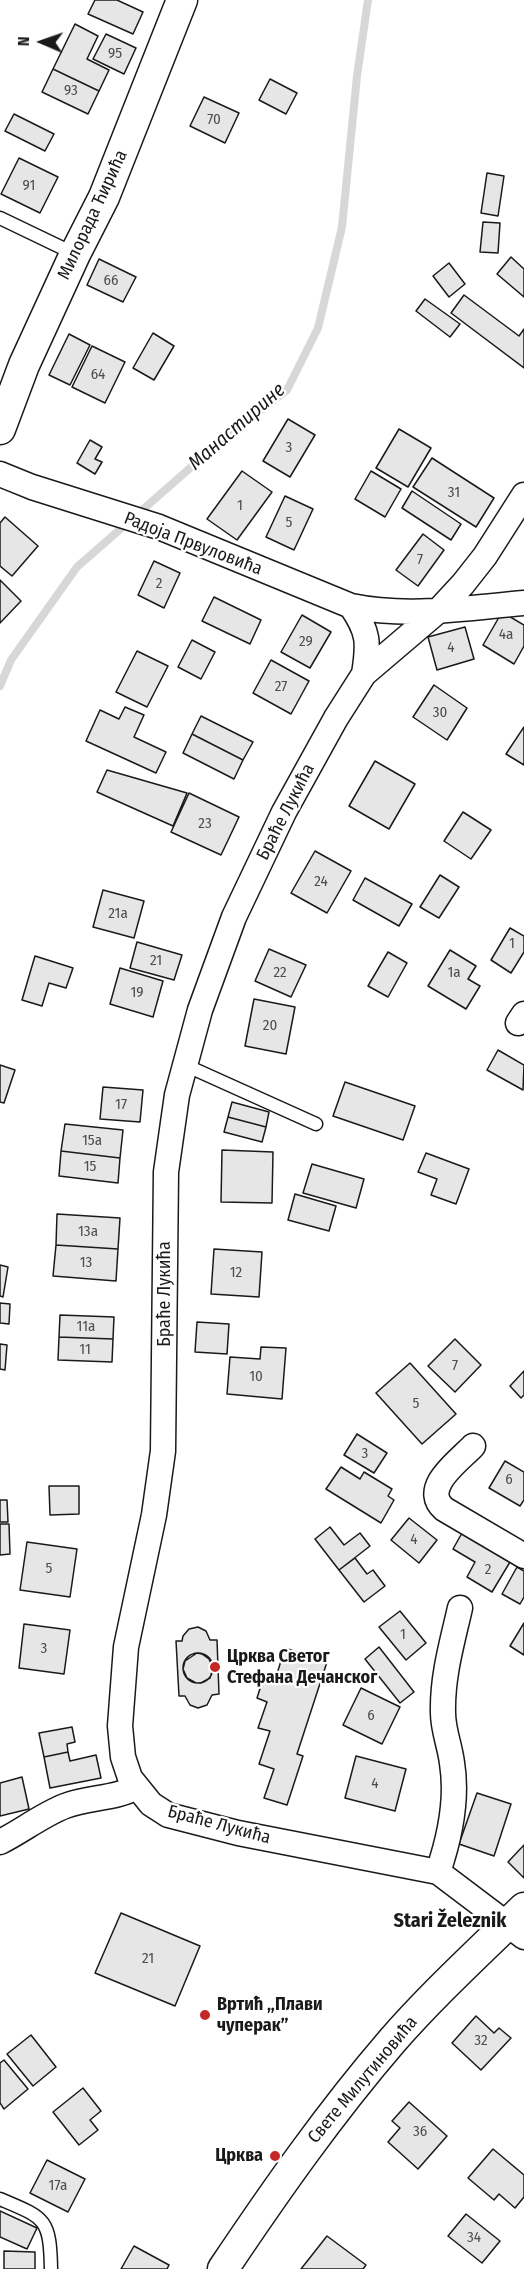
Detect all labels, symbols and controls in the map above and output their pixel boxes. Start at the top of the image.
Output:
north arrow [12,12,72,72]
text: N [14,36,33,46]
house number: 95 [108,45,122,63]
house number: 93 [64,82,78,100]
house number: 70 [207,111,221,129]
street label: Милорада Ћирића [54,147,132,283]
house number: 91 [23,177,35,195]
house number: 66 [104,272,118,290]
house number: 64 [91,366,105,384]
water label: Манастирине [184,378,290,476]
house number: 3 [286,439,292,457]
house number: 31 [448,484,460,502]
house number: 1 [237,497,243,515]
street label: Радоја Првуловића [121,508,265,580]
house number: 5 [286,514,292,532]
house number: 7 [417,551,423,569]
house number: 2 [156,575,162,593]
house number: 4a [499,626,513,644]
house number: 29 [299,633,313,651]
house number: 4 [447,639,455,657]
house number: 27 [275,678,287,696]
house number: 30 [433,704,447,722]
street label: Браће Лукића [252,760,320,864]
house number: 23 [198,815,212,833]
house number: 24 [314,873,328,891]
house number: 21a [108,905,128,923]
house number: 1 [509,935,515,953]
house number: 21 [150,952,162,970]
house number: 22 [273,964,287,982]
house number: 1a [447,964,461,982]
house number: 19 [130,984,144,1002]
house number: 20 [263,1017,277,1035]
house number: 17 [115,1096,127,1114]
house number: 15a [82,1132,102,1150]
house number: 15 [84,1158,96,1176]
house number: 13a [78,1223,98,1241]
street label: Браће Лукића [154,1241,176,1347]
house number: 13 [80,1254,92,1272]
house number: 12 [230,1264,242,1282]
house number: 11a [77,1318,95,1336]
house number: 11 [79,1341,91,1359]
house number: 7 [452,1357,458,1375]
house number: 10 [249,1368,263,1386]
house number: 5 [413,1395,419,1413]
house number: 3 [362,1445,368,1463]
house number: 6 [505,1471,513,1489]
house number: 4 [410,1531,418,1549]
house number: 5 [46,1560,52,1578]
house number: 2 [485,1561,491,1579]
house number: 1 [400,1626,406,1644]
house number: 3 [41,1640,47,1658]
place label: Црква Светог Стефана Дечанског [227,1646,377,1688]
marker: Црква Светог Стефана Дечанског [208,1660,222,1674]
house number: 6 [367,1707,375,1725]
house number: 4 [371,1775,379,1793]
street label: Браће Лукића [165,1801,273,1849]
district label: Stari Železnik [394,1909,506,1933]
house number: 21 [142,1950,154,1968]
place label: Вртић „Плави чуперак” [217,1994,323,2036]
marker: Вртић „Плави чуперак” [198,2008,212,2022]
street label: Свете Милутиновића [304,2012,422,2148]
house number: 32 [474,2032,488,2050]
house number: 36 [413,2123,427,2141]
place label: Црква [215,2145,263,2167]
marker: Црква [268,2149,282,2163]
house number: 17a [49,2177,67,2195]
house number: 34 [467,2229,481,2247]

